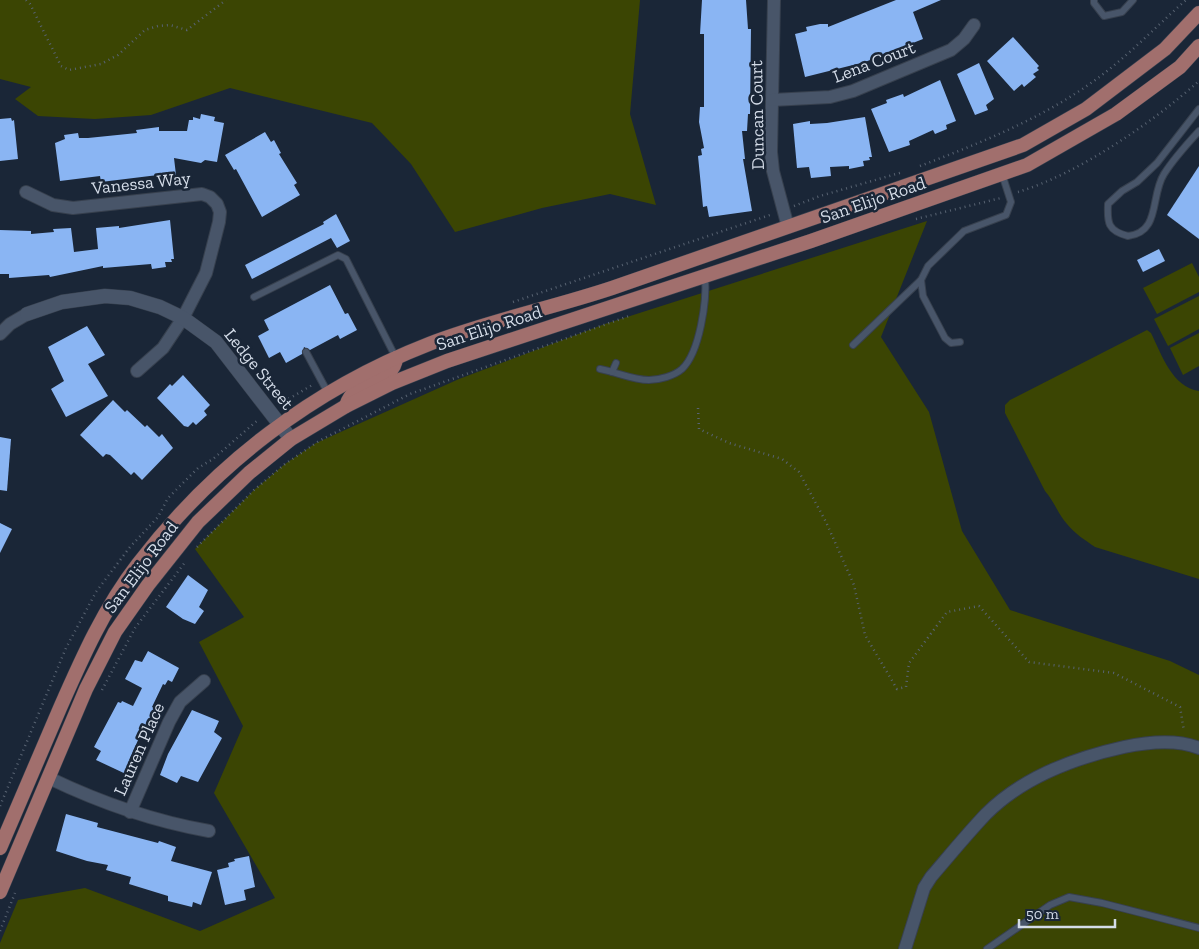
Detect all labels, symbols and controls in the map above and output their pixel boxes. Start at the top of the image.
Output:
street label: Lena Court [830,36,919,88]
street label: Duncan Court [745,60,769,170]
street label: Vanessa Way [89,167,192,199]
street label: San Elijo Road [818,172,929,228]
street label: San Elijo Road [433,301,545,355]
street label: Ledge Street [220,324,299,414]
street label: San Elijo Road [99,516,183,617]
street label: Lauren Place [109,699,169,799]
scale bar [1019,896,1115,928]
text: 50 m [1026,905,1059,923]

